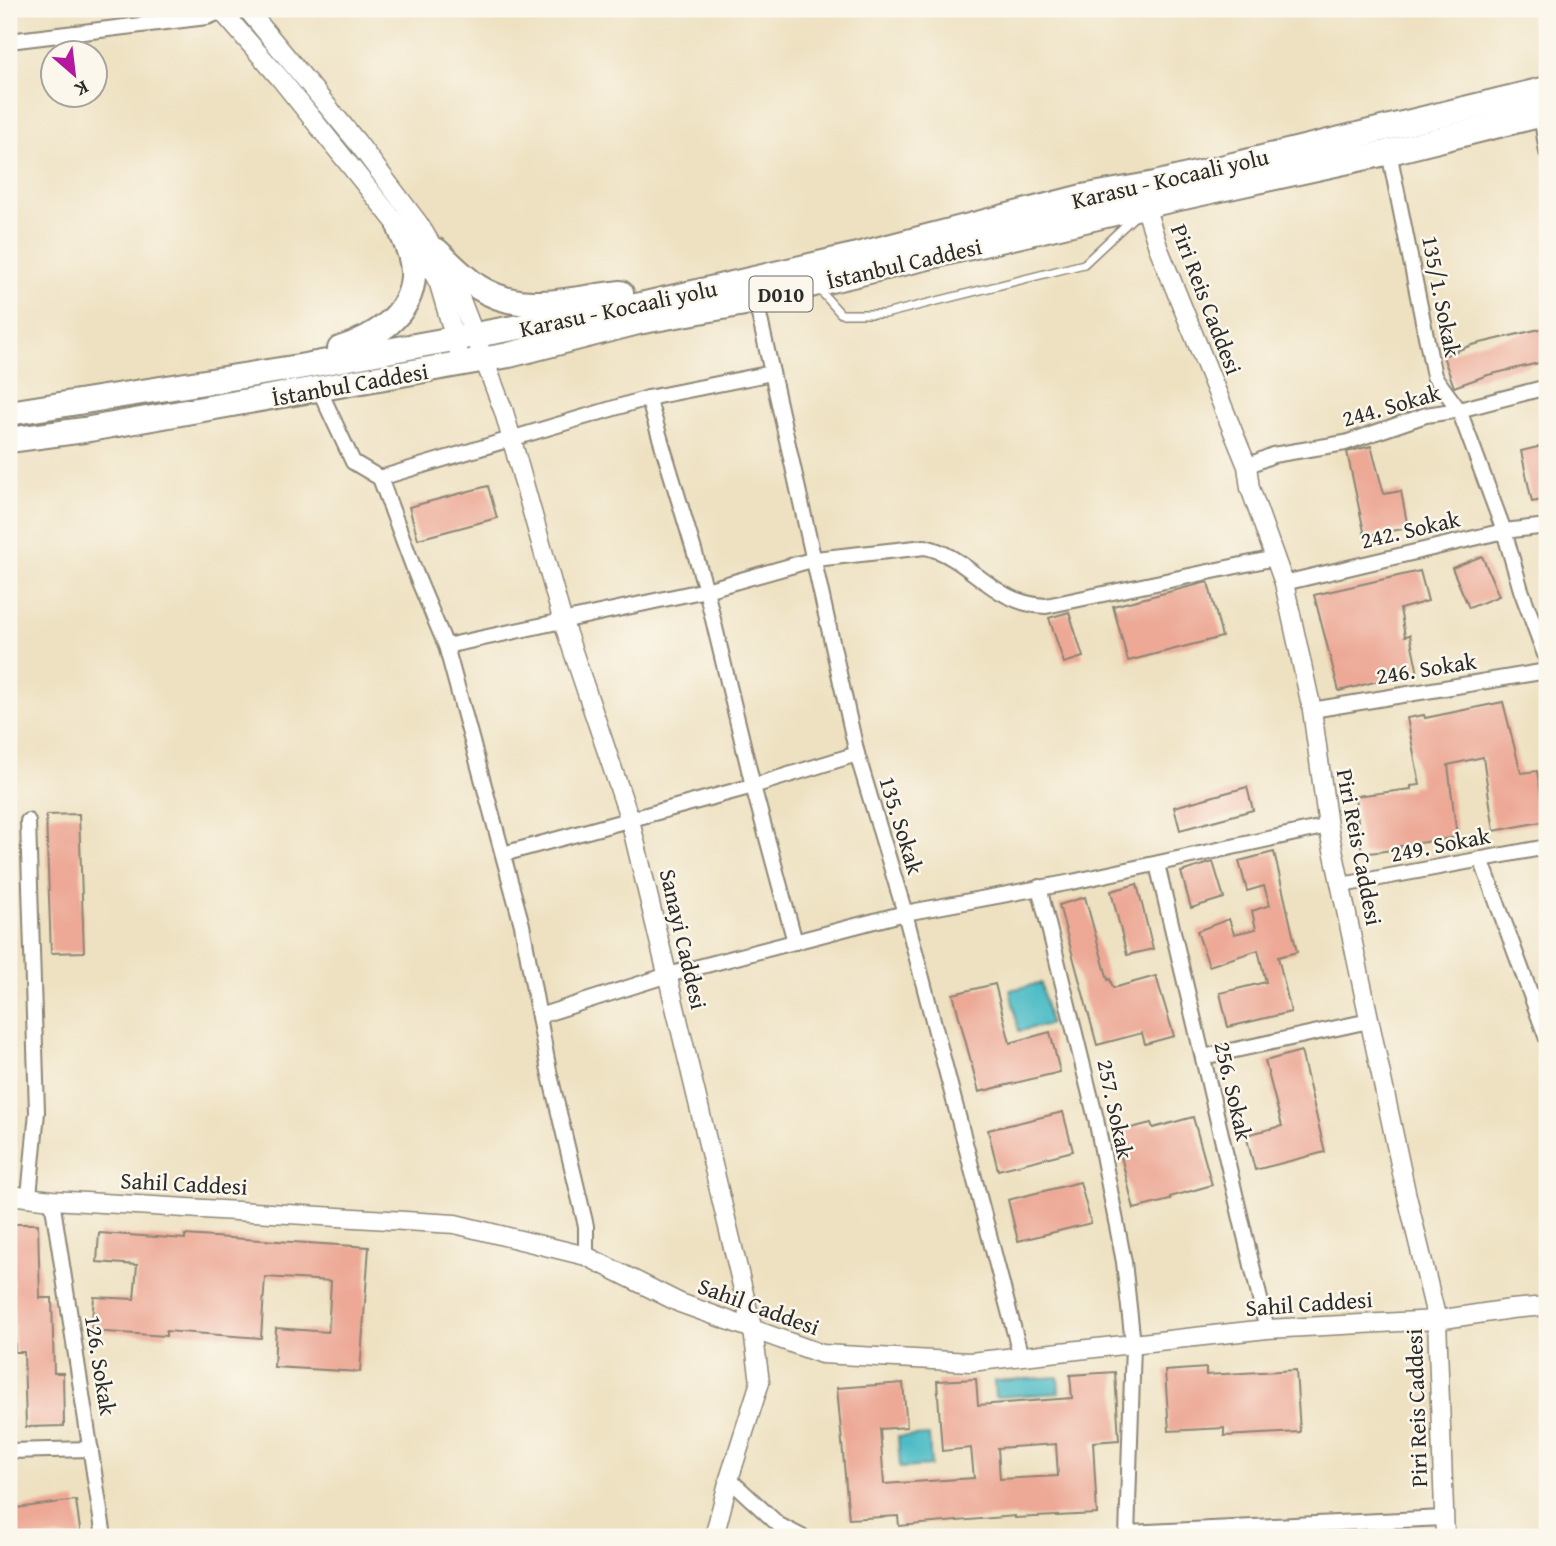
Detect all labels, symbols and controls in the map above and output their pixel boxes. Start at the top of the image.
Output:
north arrow [38,38,108,108]
text: K [70,74,94,104]
street label: Karasu - Kocaali yolu [1068,139,1272,217]
street label: Piri Reis Caddesi [1163,219,1251,379]
street label: İstanbul Caddesi [823,229,985,297]
street label: 135/1. Sokak [1414,232,1470,360]
street label: Karasu - Kocaali yolu [516,271,720,345]
road number: D010 [750,276,812,312]
street label: İstanbul Caddesi [269,354,431,414]
street label: 244. Sokak [1338,375,1444,435]
street label: 242. Sokak [1357,501,1463,556]
street label: 246. Sokak [1374,644,1479,692]
street label: Piri Reis Caddesi [1329,766,1391,928]
street label: 135. Sokak [871,772,933,878]
street label: 249. Sokak [1387,818,1493,870]
street label: Sanayi Caddesi [652,866,716,1012]
street label: 256. Sokak [1207,1038,1262,1144]
street label: 257. Sokak [1089,1056,1143,1162]
street label: Sahil Caddesi [120,1163,248,1203]
street label: Sahil Caddesi [694,1269,824,1343]
street label: Sahil Caddesi [1244,1282,1374,1324]
street label: 126. Sokak [77,1313,125,1418]
street label: Piri Reis Caddesi [1397,1328,1435,1488]

